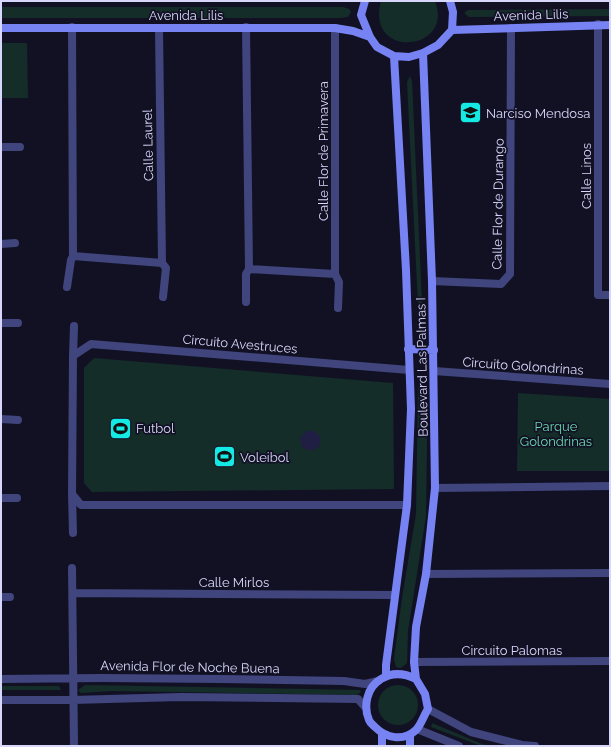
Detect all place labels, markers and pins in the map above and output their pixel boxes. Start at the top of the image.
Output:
school or university icon: Narciso Mendosa [458,100,484,126]
place label: Narciso Mendosa [486,106,590,121]
sports icon: Futbol [108,415,134,441]
place label: Futbol [136,421,175,436]
sports icon: Voleibol [212,444,238,470]
place label: Voleibol [240,450,289,465]

